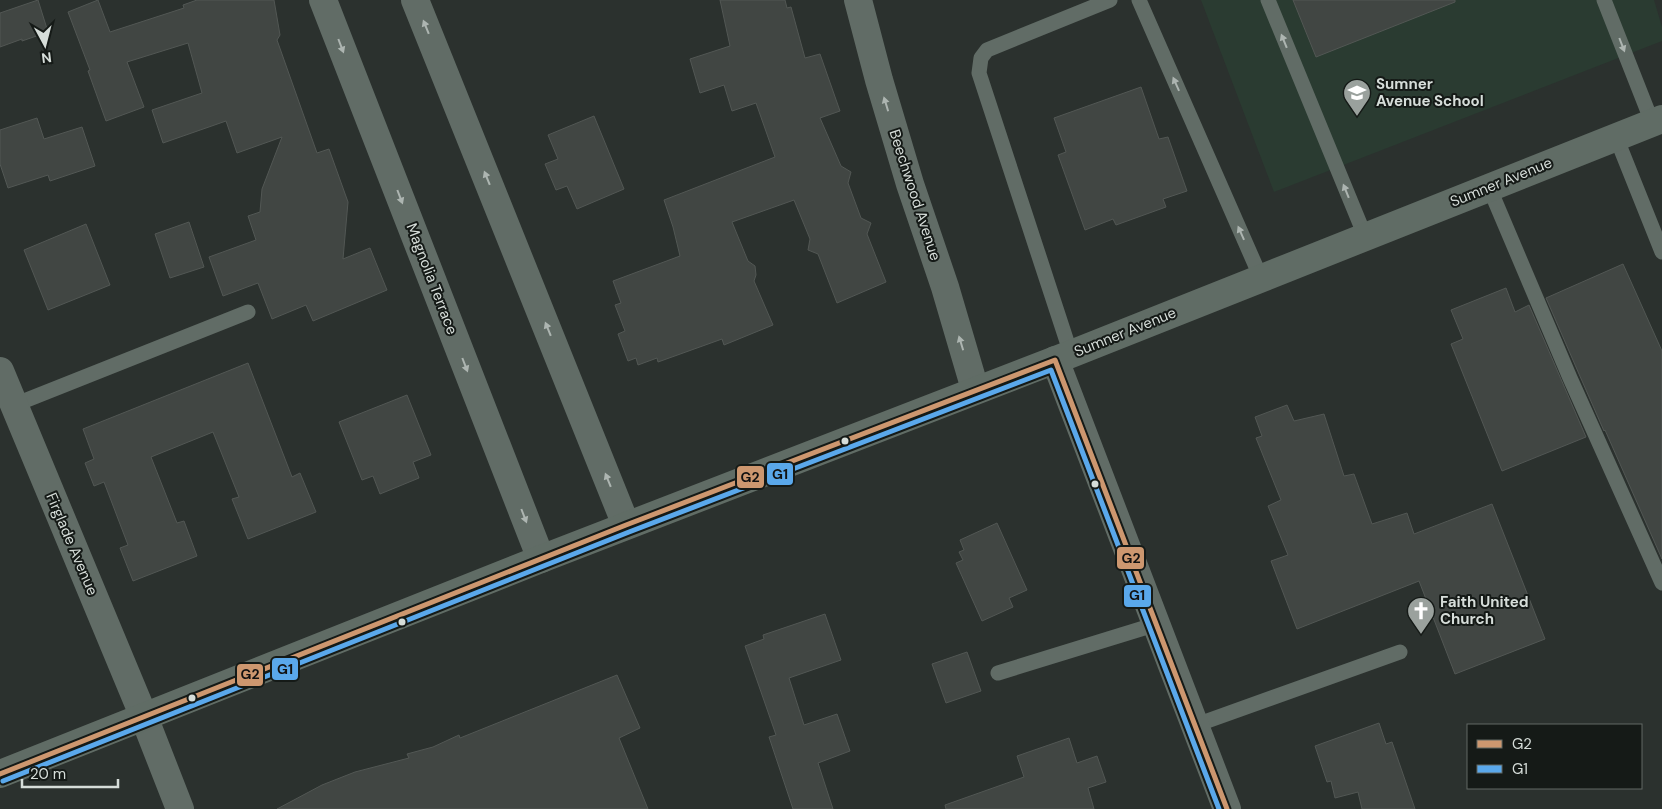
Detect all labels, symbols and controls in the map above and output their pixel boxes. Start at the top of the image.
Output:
north arrow [20,20,70,70]
one-way arrow [422,20,430,35]
one-way arrow [1280,34,1288,48]
one-way arrow [338,38,345,53]
one-way arrow [1619,38,1626,53]
text: N [40,48,53,67]
place label: Sumner Avenue School [1376,74,1484,111]
one-way arrow [1171,77,1179,91]
school or university icon: Sumner Avenue School [1342,78,1372,117]
one-way arrow [882,97,890,112]
street label: Beechwood Avenue [884,127,946,263]
street label: Sumner Avenue [1447,152,1555,212]
one-way arrow [483,171,491,185]
one-way arrow [1342,184,1350,198]
one-way arrow [396,190,404,205]
street label: Magnolia Terrace [402,220,462,338]
one-way arrow [1237,226,1245,240]
street label: Sumner Avenue [1071,302,1179,362]
one-way arrow [543,322,551,336]
one-way arrow [957,335,965,350]
one-way arrow [462,357,469,372]
unlabelled marker [840,436,850,446]
line badge: G1 [766,462,794,486]
line badge: G2 [736,465,765,489]
text: G1 [772,465,788,483]
text: G2 [741,468,759,486]
one-way arrow [604,472,612,487]
unlabelled marker [1090,479,1100,489]
street label: Firglade Avenue [41,490,103,598]
one-way arrow [520,509,528,524]
line badge: G2 [1116,546,1145,570]
text: G2 [1122,549,1140,567]
line badge: G1 [1123,584,1152,608]
text: G1 [1129,586,1145,604]
place label: Faith United Church [1440,592,1529,629]
church icon: Faith United Church [1406,596,1436,635]
unlabelled marker [397,617,407,627]
line badge: G1 [271,657,299,681]
text: G1 [277,660,293,678]
line badge: G2 [236,663,264,687]
text: G2 [241,665,259,683]
unlabelled marker [187,693,197,703]
legend [1467,724,1642,789]
text: G2 [1512,734,1532,754]
scale bar [22,756,119,788]
text: G1 [1512,759,1528,779]
text: 20 m [30,764,66,784]

